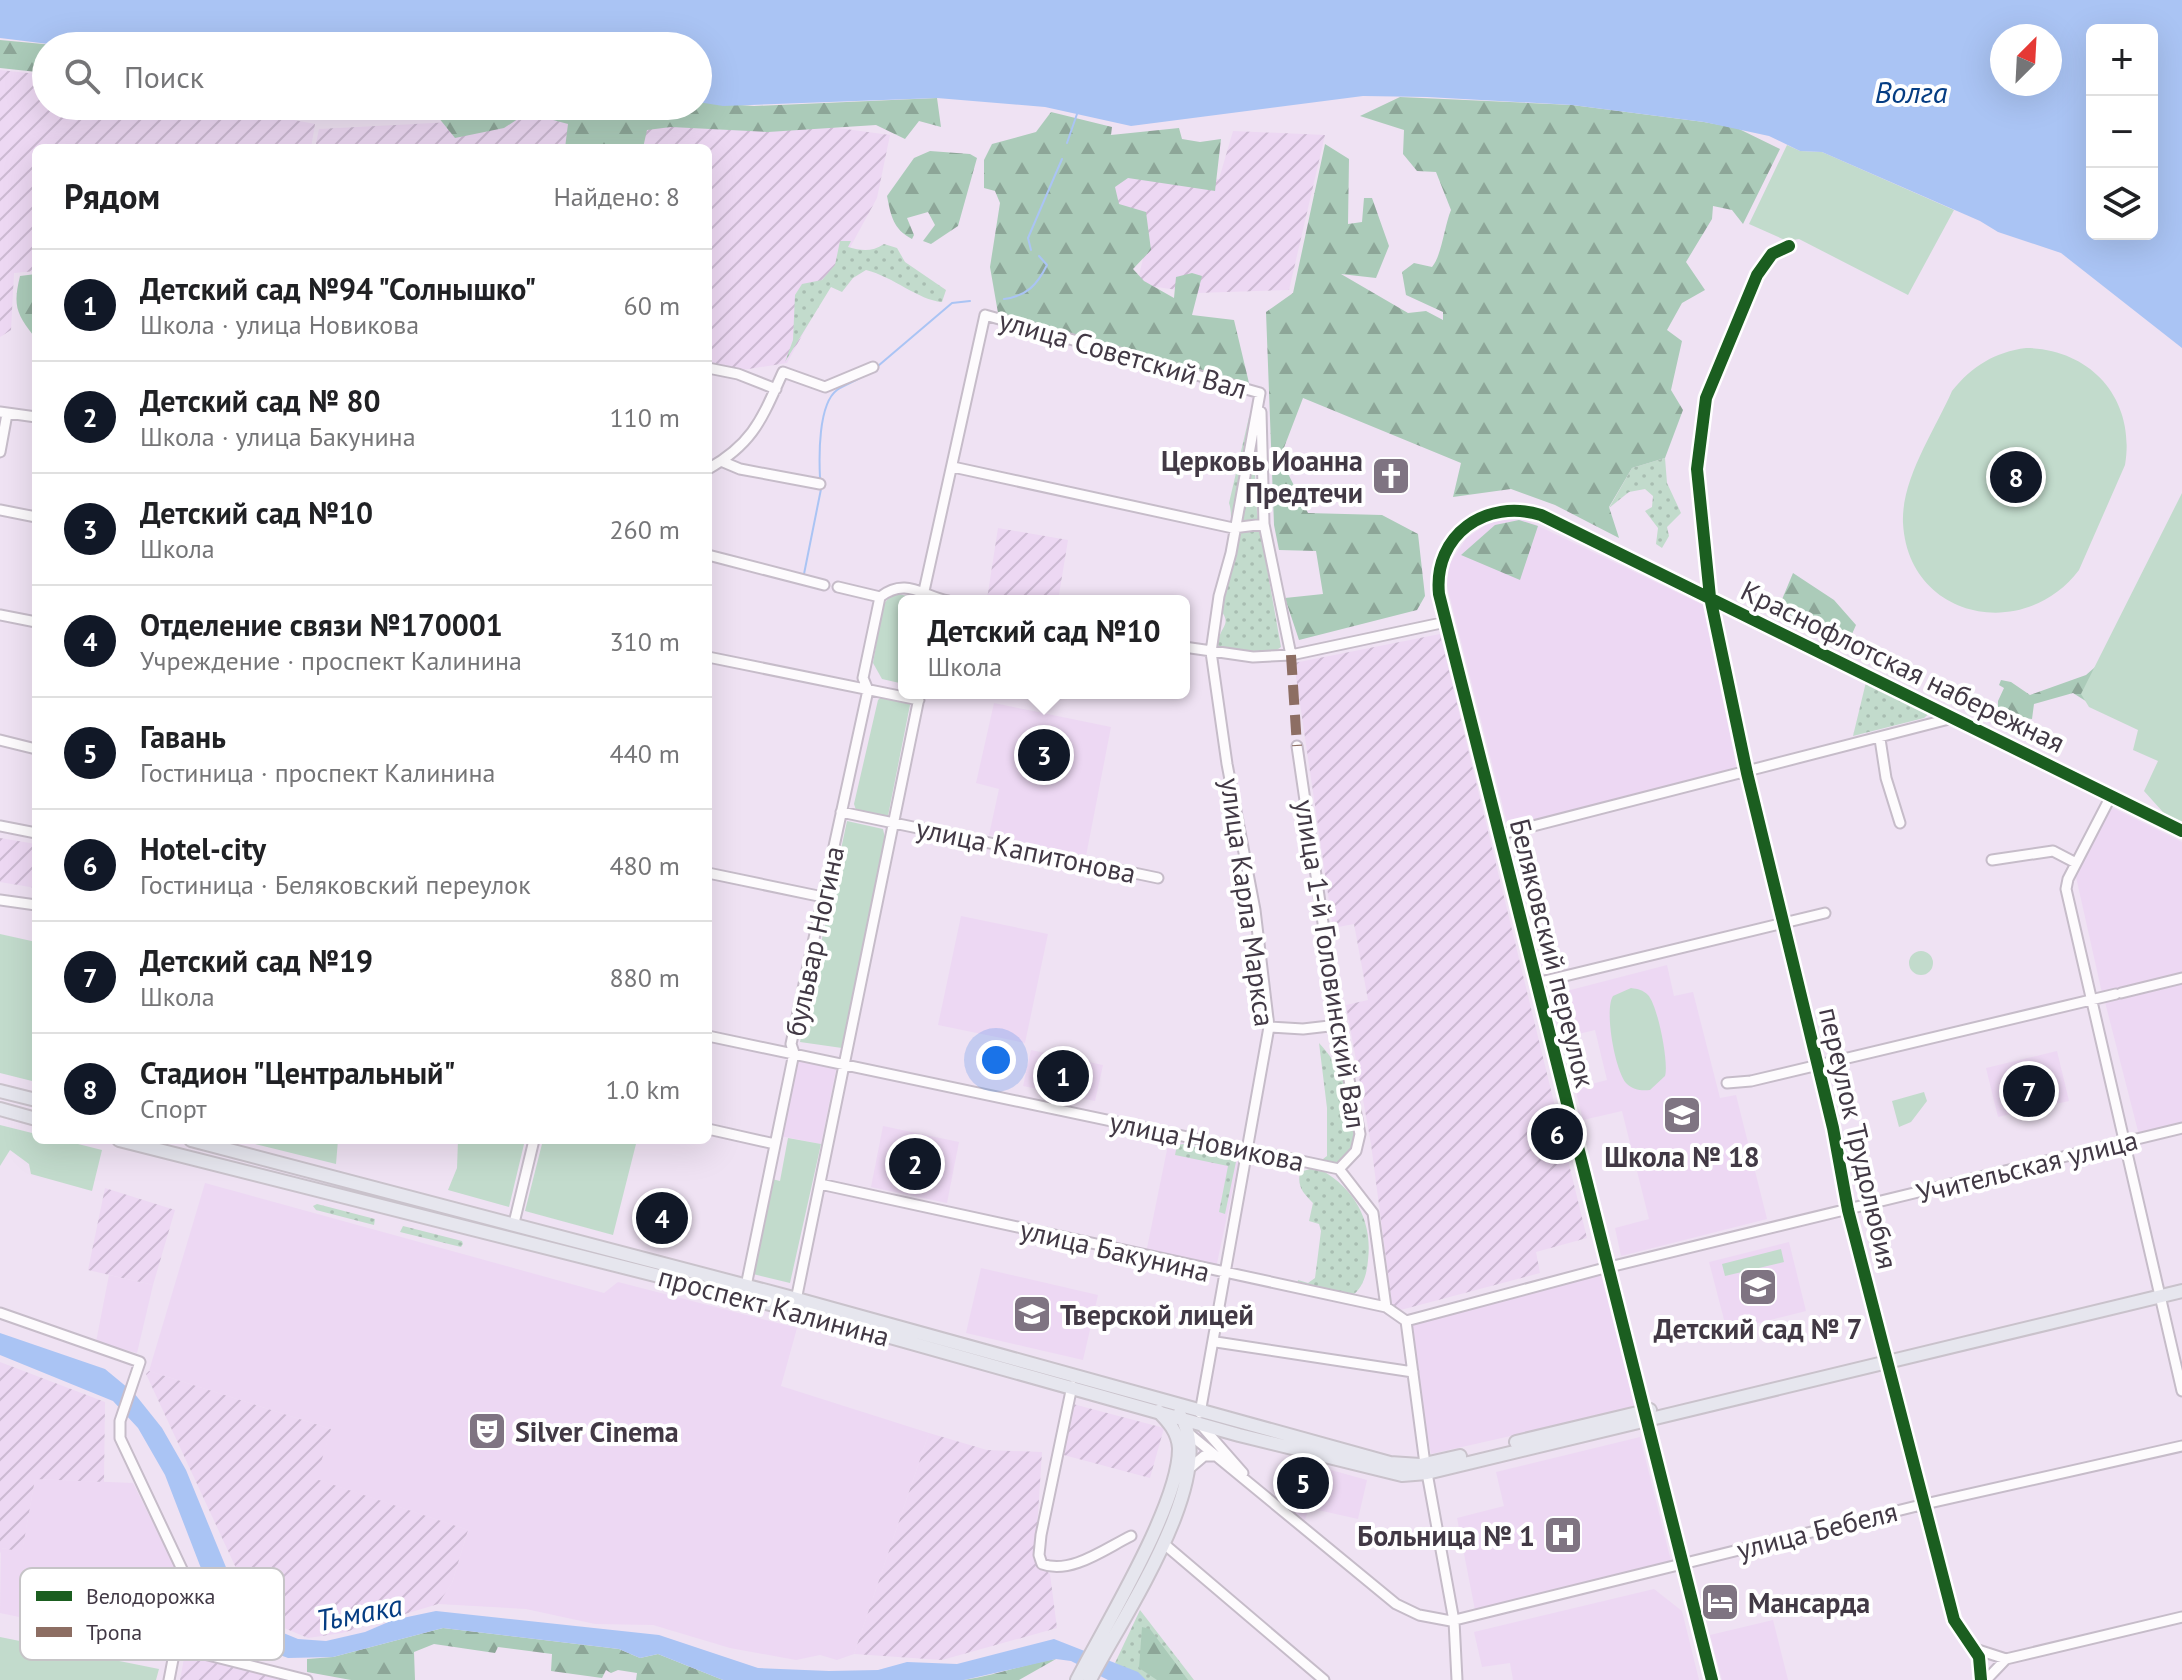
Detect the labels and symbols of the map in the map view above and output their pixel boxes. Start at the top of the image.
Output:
north arrow [1990,24,2062,96]
water label: Волга [1875,72,1948,111]
street label: улица Советский Вал [995,301,1251,407]
place label: Церковь Иоанна Предтечи [1161,442,1363,511]
pin: 8 [1990,447,2042,507]
church icon: Церковь Иоанна Предтечи [1370,455,1412,497]
street label: Краснофлотская набережная [1735,571,2071,761]
pin: 3 [1018,725,1070,785]
street label: улица Карла Маркса [1212,775,1284,1029]
street label: улица 1-й Головинский Вал [1287,797,1375,1131]
street label: улица Капитонова [913,809,1139,891]
street label: Беляковский переулок [1502,815,1604,1092]
street label: бульвар Ногина [776,843,852,1039]
street label: переулок Трудолюбия [1811,1003,1907,1273]
your location [976,1040,1016,1080]
pin: 1 [1037,1046,1089,1106]
pin: 7 [2003,1061,2055,1121]
school or university icon: Школа № 18 [1661,1094,1703,1136]
street label: улица Новикова [1106,1102,1308,1180]
pin: 6 [1531,1104,1583,1164]
street label: Учительская улица [1912,1121,2142,1211]
pin: 2 [889,1134,941,1194]
place label: Школа № 18 [1604,1138,1760,1175]
pin: 4 [636,1188,688,1248]
street label: улица Бакунина [1016,1210,1214,1290]
street label: проспект Калинина [654,1257,894,1355]
school or university icon: Детский сад № 7 [1737,1266,1779,1308]
school or university icon: Тверской лицей [1011,1293,1053,1335]
place label: Тверской лицей [1060,1296,1254,1333]
place label: Детский сад № 7 [1654,1310,1862,1347]
theatre icon: Silver Cinema [466,1410,508,1452]
place label: Silver Cinema [515,1413,679,1450]
pin: 5 [1277,1453,1329,1513]
street label: улица Бебеля [1733,1492,1901,1568]
hospital icon: Больница № 1 [1542,1514,1584,1556]
place label: Больница № 1 [1357,1517,1535,1554]
legend [20,1568,284,1660]
hotel icon: Мансарда [1699,1581,1741,1623]
text: Велодорожка [86,1582,215,1610]
water label: Тьмака [313,1584,406,1639]
place label: Мансарда [1748,1584,1870,1621]
text: Тропа [86,1618,142,1646]

